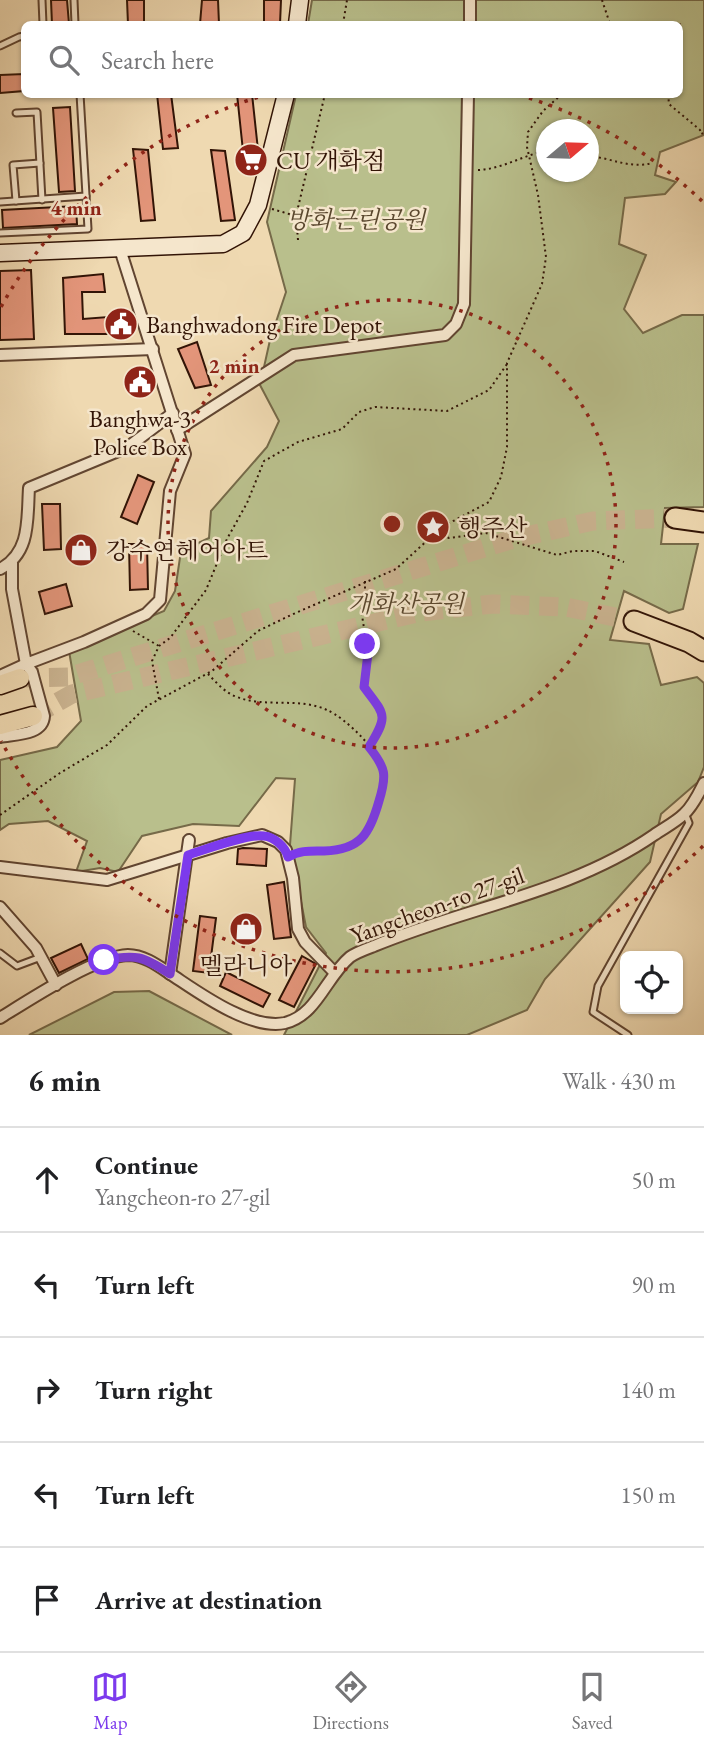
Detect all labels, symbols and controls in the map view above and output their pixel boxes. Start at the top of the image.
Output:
search box [21,21,683,98]
icon: search [45,41,83,79]
text: Search here [101,43,214,77]
north arrow [536,119,599,182]
supermarket icon: CU 개화점 [232,141,270,179]
place label: CU 개화점 [276,145,385,176]
text: 4 min [50,194,102,221]
park label: 방화근린공원 [286,204,427,235]
public building icon: Banghwadong Fire Depot [102,305,140,343]
place label: Banghwadong Fire Depot [146,309,382,340]
text: 2 min [208,352,260,379]
public building icon: Banghwa-3 Police Box [121,363,159,401]
place label: Banghwa-3 Police Box [89,403,191,462]
place icon: 행주산 [414,508,452,546]
centre of rings [380,512,404,536]
place label: 행주산 [458,512,528,543]
shop icon: 강수연헤어아트 [62,531,100,569]
place label: 강수연헤어아트 [106,535,268,566]
park label: 개화산공원 [348,588,466,619]
route end [349,628,380,659]
street label: Yangcheon-ro 27-gil [346,859,528,951]
shop icon: 멜라니아 [227,910,265,948]
route start [88,944,119,975]
place label: 멜라니아 [200,950,292,981]
map controls [620,951,683,1014]
button: locate [620,951,683,1014]
text: 6 min [28,1061,101,1100]
text: Walk · 430 m [562,1066,676,1096]
text: Continue [95,1148,198,1182]
icon: ahead [28,1161,66,1199]
text: 50 m [631,1165,676,1195]
text: Yangcheon-ro 27-gil [95,1182,270,1212]
icon: left [28,1266,66,1304]
text: Turn left [95,1268,194,1302]
text: 90 m [631,1270,676,1300]
icon: right [28,1371,66,1409]
text: Turn right [95,1373,213,1407]
text: 140 m [620,1375,676,1405]
icon: left [28,1476,66,1514]
text: Turn left [95,1478,194,1512]
text: 150 m [620,1480,676,1510]
icon: arrive [28,1581,66,1619]
text: Arrive at destination [95,1583,322,1617]
tab: Map [91,1668,129,1735]
tab: Directions [312,1668,389,1735]
tab: Saved [572,1668,613,1735]

